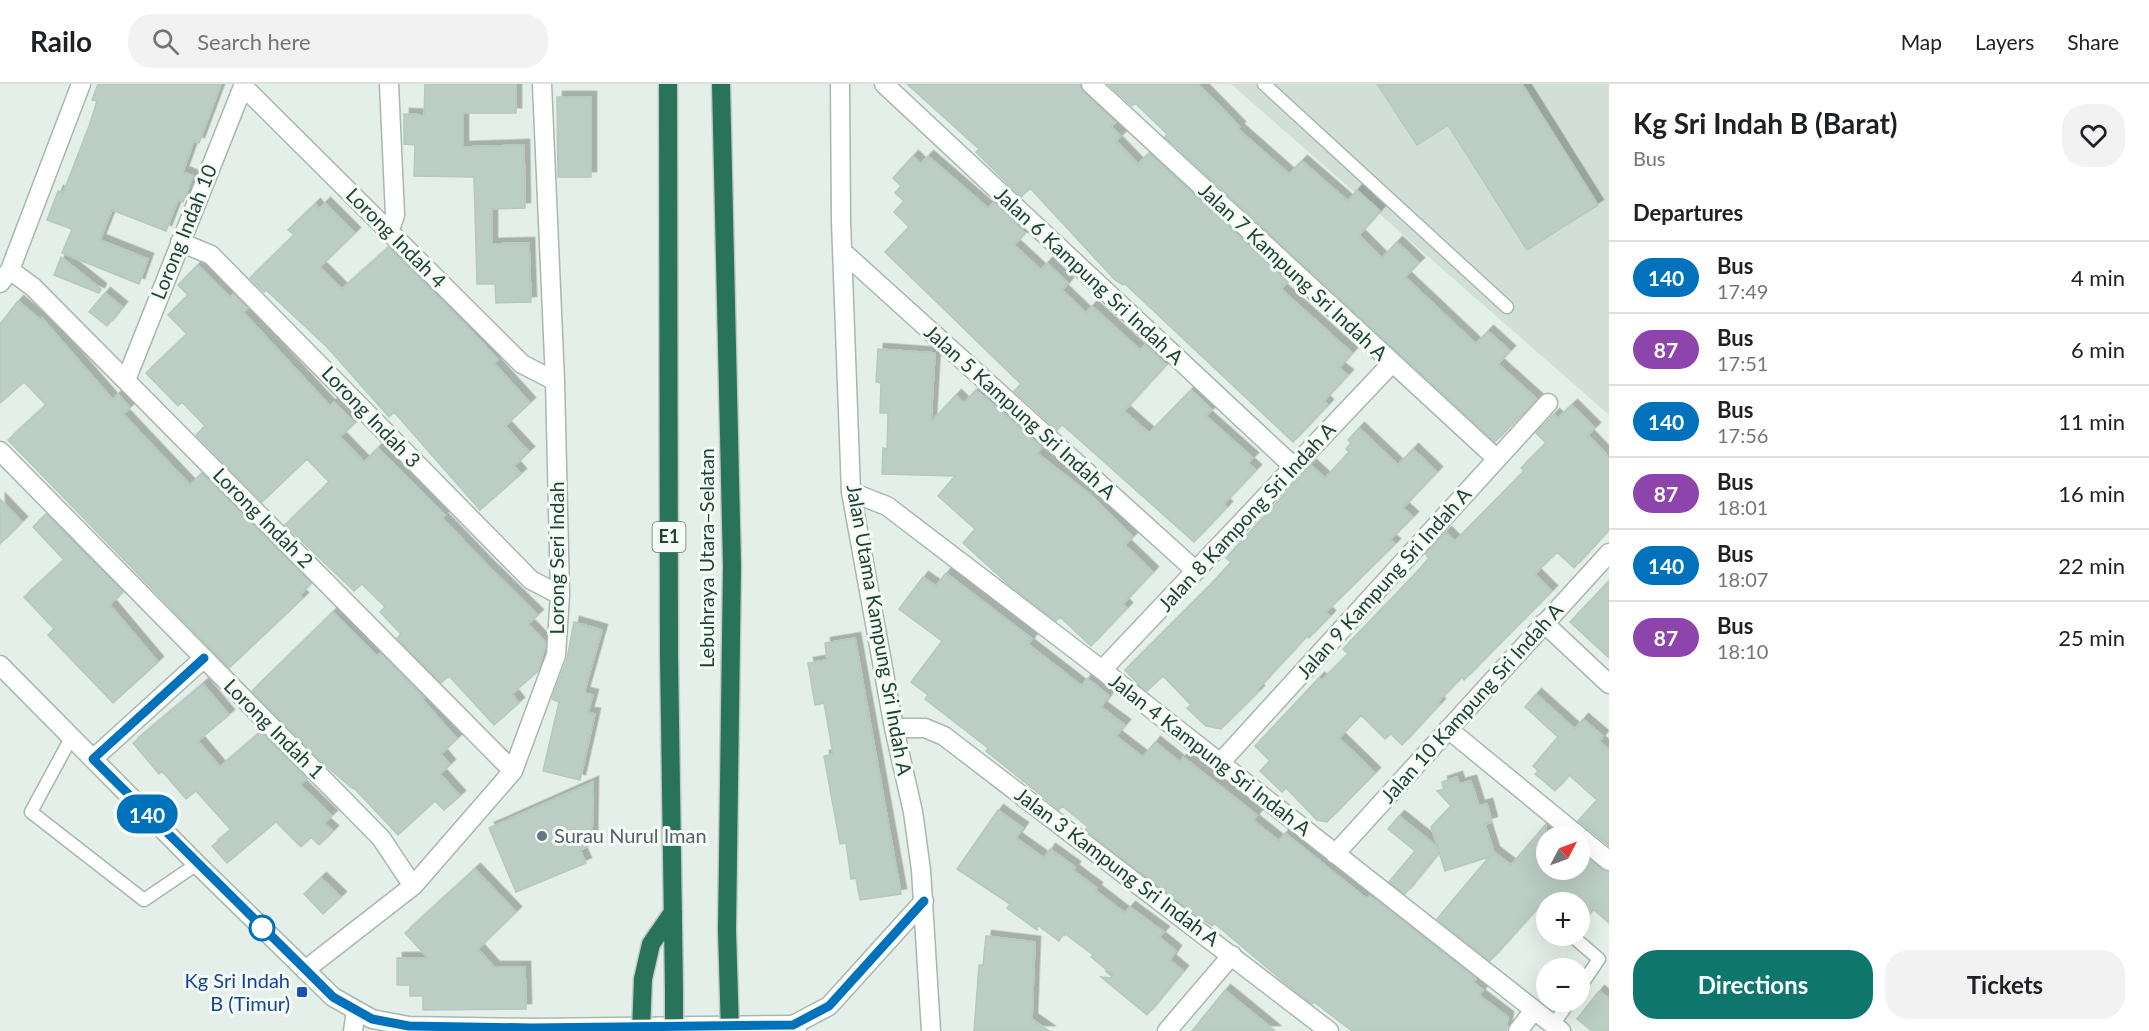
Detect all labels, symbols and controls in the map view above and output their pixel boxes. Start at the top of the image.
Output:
search box [128,14,548,68]
text: Railo [30,24,92,58]
icon: search [149,25,182,58]
text: Search here [197,28,311,55]
text: Map [1901,29,1942,54]
text: Layers [1975,29,2034,54]
text: Share [2067,29,2119,54]
button: heart [2062,104,2125,167]
text: Kg Sri Indah B (Barat) [1633,106,1898,140]
text: Bus [1633,146,1666,170]
street label: Lorong Indah 10 [145,161,221,302]
street label: Jalan 7 Kampung Sri Indah A [1194,178,1393,365]
street label: Lorong Indah 4 [342,182,452,293]
street label: Jalan 6 Kampung Sri Indah A [990,182,1189,369]
text: Departures [1633,199,1743,226]
text: Bus [1717,252,1753,279]
text: 4 min [2071,264,2125,291]
text: 140 [1648,265,1684,290]
text: 17:49 [1717,279,1768,303]
street label: Jalan 5 Kampung Sri Indah A [920,319,1122,504]
text: Bus [1717,324,1753,351]
text: 6 min [2071,336,2125,363]
text: 87 [1654,337,1678,362]
text: 17:51 [1717,351,1768,375]
street label: Lorong Indah 3 [317,361,426,472]
text: Bus [1717,396,1753,423]
text: 11 min [2058,408,2125,435]
text: 140 [1648,409,1684,434]
street label: Jalan 8 Kampong Sri Indah A [1153,417,1340,616]
text: 17:56 [1717,423,1768,447]
street label: Lebuhraya Utara–Selatan [694,448,718,668]
street label: Lorong Indah 2 [209,462,319,572]
text: Bus [1717,468,1753,495]
text: 16 min [2058,480,2125,507]
street label: Lorong Seri Indah [544,481,568,635]
street label: Jalan 9 Kampung Sri Indah A [1291,481,1476,683]
text: 87 [1654,481,1678,506]
street label: Jalan Utama Kampung Sri Indah A [843,482,918,778]
text: 18:01 [1717,495,1768,519]
road number: E1 [652,522,686,552]
text: Bus [1717,540,1753,567]
text: 22 min [2058,552,2125,579]
text: 140 [1648,553,1684,578]
text: 18:07 [1717,567,1768,591]
street label: Jalan 10 Kampung Sri Indah A [1375,597,1568,807]
text: Bus [1717,612,1753,639]
text: 25 min [2058,624,2125,651]
text: 87 [1654,625,1678,650]
text: 18:10 [1717,639,1768,663]
street label: Jalan 4 Kampung Sri Indah A [1105,668,1316,841]
street label: Lorong Indah 1 [220,673,330,783]
street label: Jalan 3 Kampung Sri Indah A [1011,782,1225,951]
line badge: 140 [112,794,182,834]
text: 140 [129,802,165,827]
place label: Surau Nurul Iman [554,823,707,847]
north arrow [1536,826,1590,880]
map controls [1536,826,1590,1012]
marker: Surau Nurul Iman [535,829,549,843]
button: + [1536,892,1590,946]
unlabelled marker [249,915,275,941]
button: Directions [1633,950,1873,1019]
button: Tickets [1885,950,2125,1019]
button: − [1536,958,1590,1012]
place label: Kg Sri Indah B (Timur) [184,968,290,1015]
marker: Kg Sri Indah B (Timur) [295,985,309,999]

